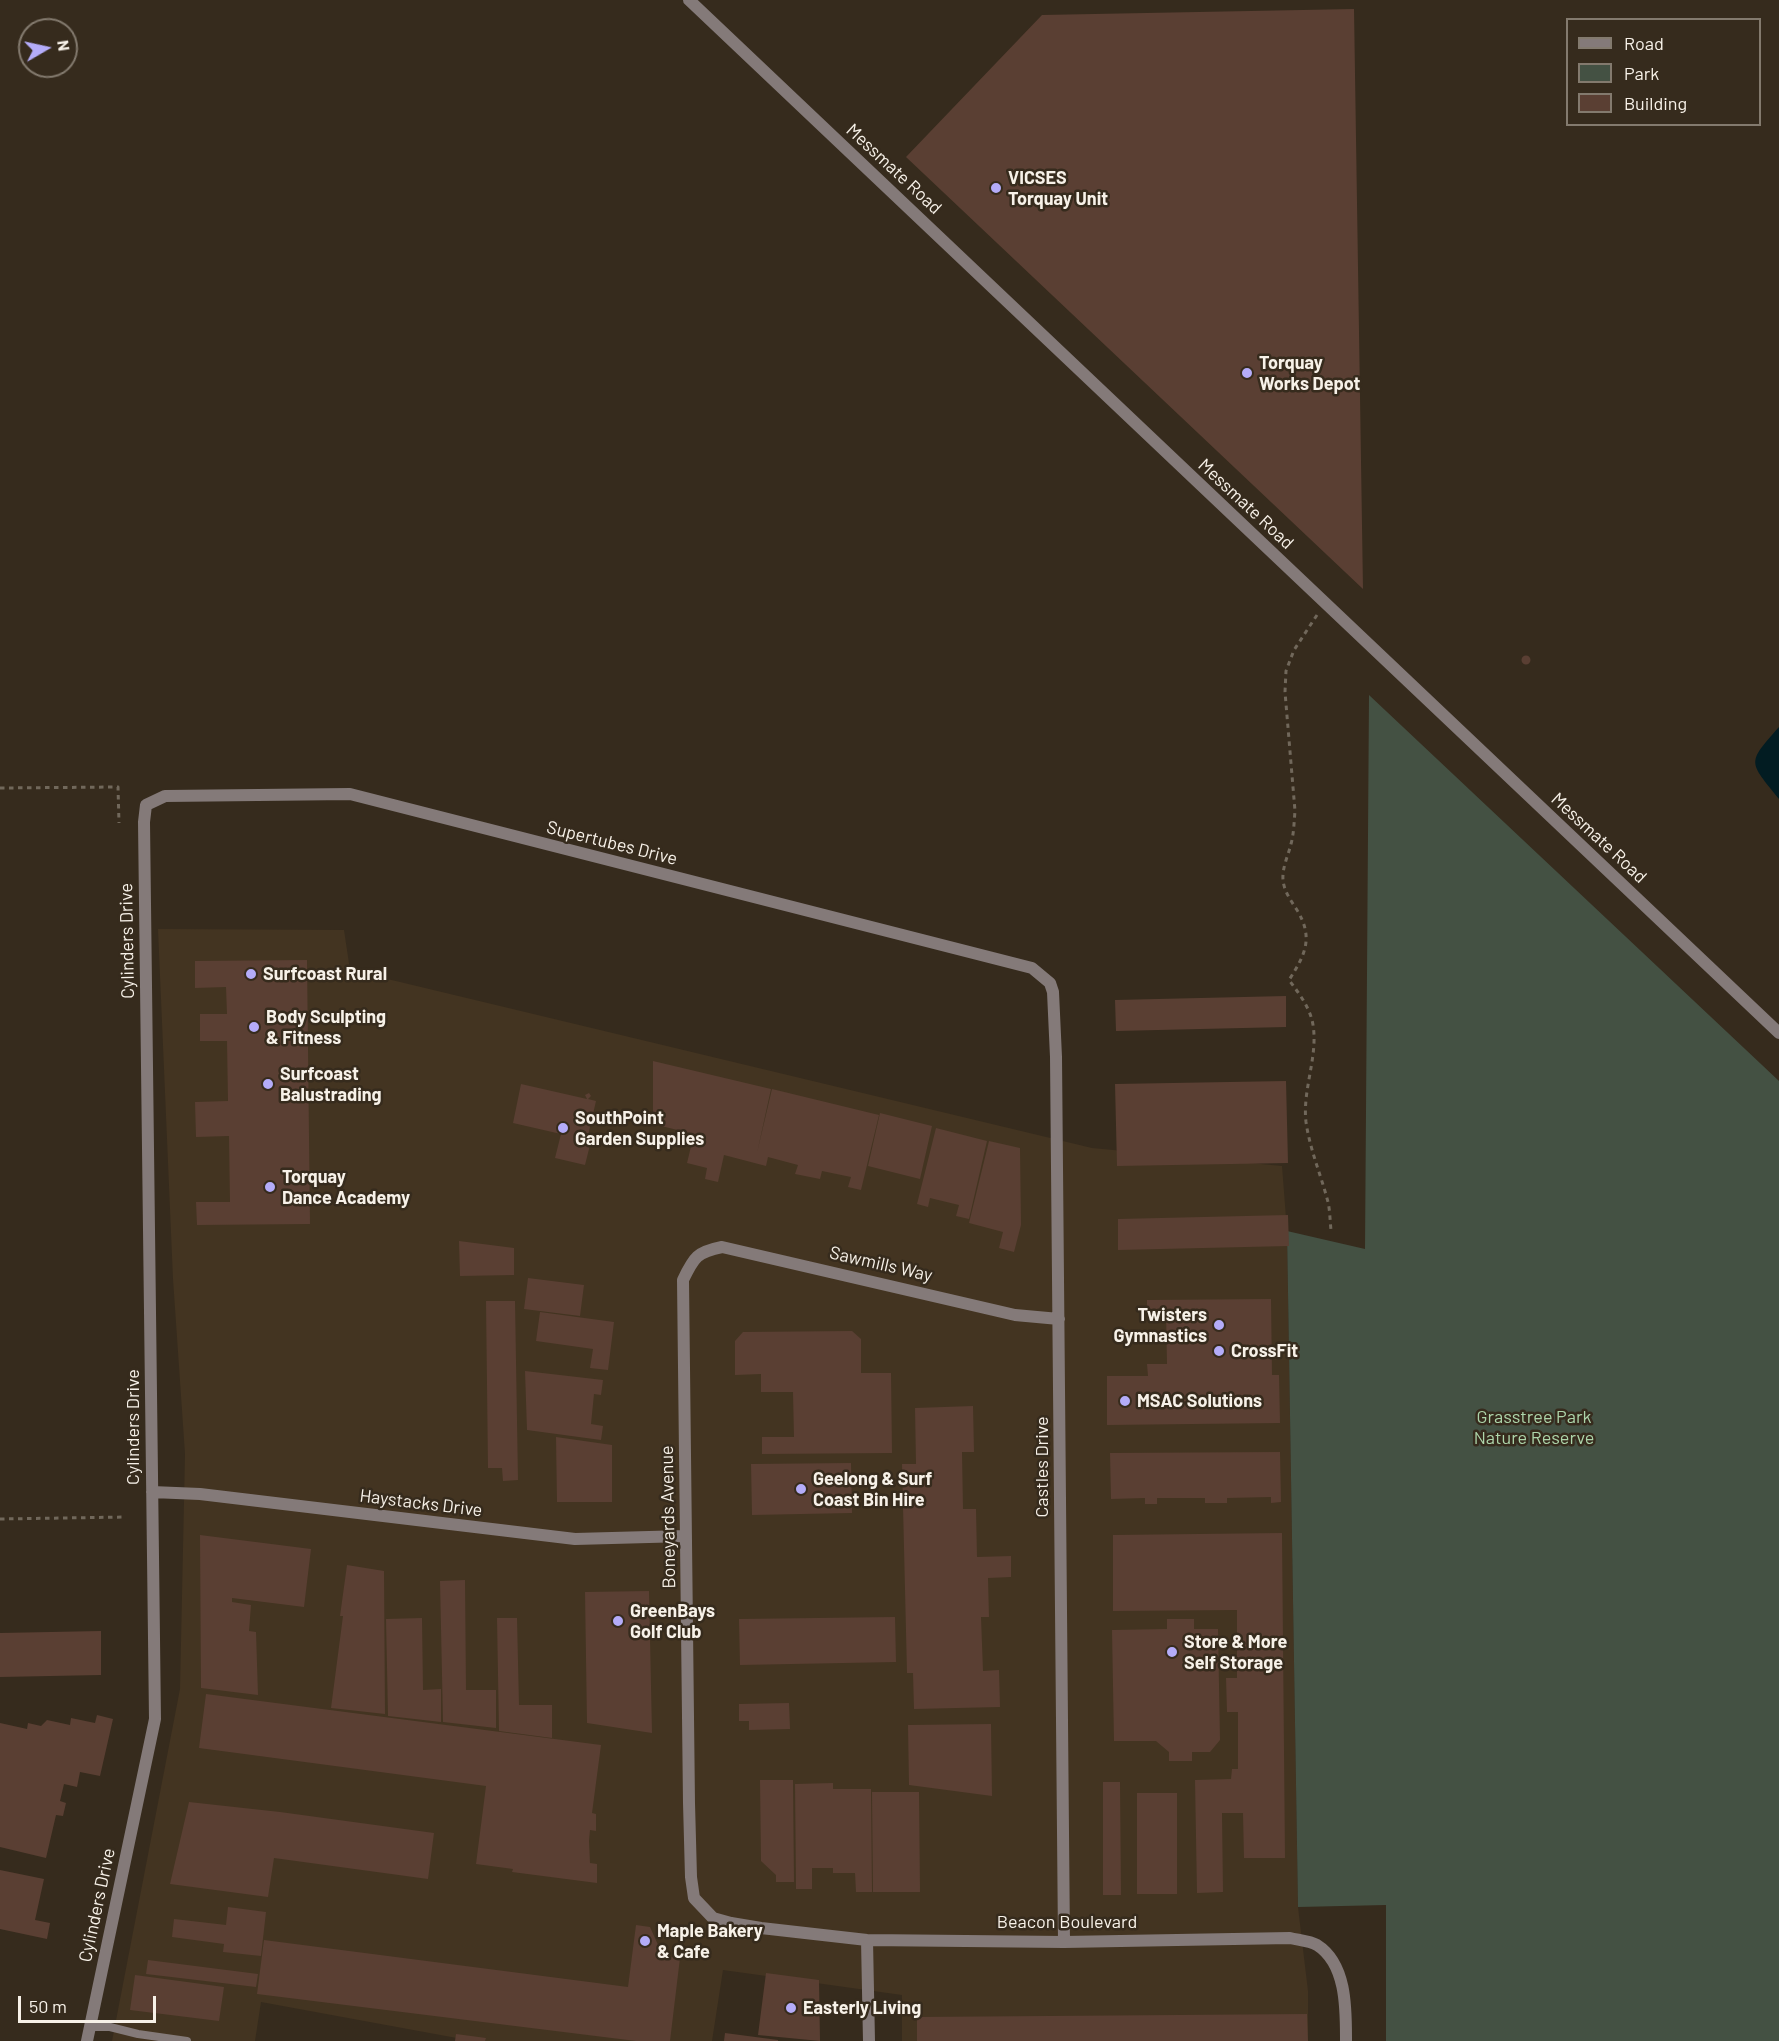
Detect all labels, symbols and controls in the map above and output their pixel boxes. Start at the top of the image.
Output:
north arrow [18,18,78,78]
legend [1566,18,1761,126]
text: Road [1624,32,1664,54]
text: N [54,39,75,52]
text: Park [1624,62,1659,84]
text: Building [1624,92,1687,114]
street label: Messmate Road [842,119,946,219]
place label: VICSES Torquay Unit [1008,167,1108,210]
marker: VICSES Torquay Unit [989,181,1003,195]
place label: Torquay Works Depot [1259,352,1360,394]
marker: Torquay Works Depot [1240,366,1254,380]
street label: Messmate Road [1194,454,1298,554]
street label: Messmate Road [1547,788,1651,888]
street label: Supertubes Drive [544,816,680,870]
street label: Cylinders Drive [115,883,139,999]
place label: Surfcoast Rural [263,963,387,985]
marker: Surfcoast Rural [244,967,258,981]
place label: Body Sculpting & Fitness [266,1006,386,1048]
marker: Body Sculpting & Fitness [247,1020,261,1034]
place label: Surfcoast Balustrading [280,1063,382,1106]
marker: Surfcoast Balustrading [261,1077,275,1091]
place label: SouthPoint Garden Supplies [575,1107,704,1150]
marker: SouthPoint Garden Supplies [556,1121,570,1135]
place label: Torquay Dance Academy [282,1166,410,1208]
marker: Torquay Dance Academy [263,1180,277,1194]
street label: Sawmills Way [827,1242,935,1286]
place label: Twisters Gymnastics [1113,1304,1207,1346]
marker: Twisters Gymnastics [1212,1318,1226,1332]
place label: CrossFit [1231,1340,1298,1362]
marker: CrossFit [1212,1344,1226,1358]
street label: Cylinders Drive [122,1369,144,1485]
place label: MSAC Solutions [1137,1390,1262,1412]
marker: MSAC Solutions [1118,1394,1132,1408]
park label: Grasstree Park Nature Reserve [1474,1406,1594,1448]
street label: Castles Drive [1031,1416,1053,1518]
street label: Boneyards Avenue [656,1445,680,1589]
place label: Geelong & Surf Coast Bin Hire [813,1468,932,1510]
marker: Geelong & Surf Coast Bin Hire [794,1482,808,1496]
street label: Haystacks Drive [358,1485,484,1521]
place label: GreenBays Golf Club [630,1600,715,1642]
marker: GreenBays Golf Club [611,1614,625,1628]
place label: Store & More Self Storage [1184,1631,1287,1674]
marker: Store & More Self Storage [1165,1645,1179,1659]
street label: Cylinders Drive [74,1846,120,1964]
street label: Beacon Boulevard [997,1911,1137,1933]
place label: Maple Bakery & Cafe [657,1920,763,1962]
marker: Maple Bakery & Cafe [638,1934,652,1948]
scale bar [21,1984,159,2022]
text: 50 m [29,1995,67,2017]
place label: Easterly Living [803,1997,921,2019]
marker: Easterly Living [784,2001,798,2015]

